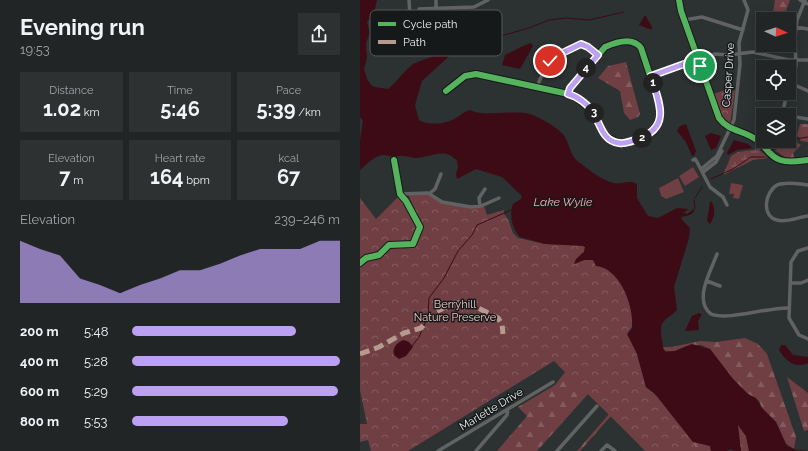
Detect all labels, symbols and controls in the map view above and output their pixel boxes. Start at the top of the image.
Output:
legend [370,10,502,56]
north arrow [756,12,796,52]
map controls [756,12,796,148]
button: share [298,13,340,55]
text: Evening run [20,14,145,40]
text: Cycle path [403,18,457,31]
text: Path [403,36,426,49]
text: 19:53 [20,42,50,57]
street label: Casper Drive [720,42,737,108]
pin [533,44,567,78]
pin [683,49,717,83]
icon: check [539,50,561,72]
icon: arrive [689,55,711,77]
pin: 4 [576,58,596,78]
button: locate [756,60,796,100]
text: 4 [583,61,589,74]
pin: 1 [643,73,663,93]
text: 1 [650,76,656,89]
text: Distance [49,84,93,97]
text: Time [167,84,193,97]
text: Pace [276,84,301,97]
text: 1.02 [43,97,81,121]
text: 5:46 [160,97,200,121]
text: 5:39 [256,97,295,121]
pin: 3 [584,103,604,123]
text: km [81,106,100,119]
text: /km [295,106,321,119]
text: 3 [591,106,597,119]
button: layers [756,108,796,148]
pin: 2 [632,128,652,148]
text: 2 [639,131,645,144]
text: Elevation [48,152,95,165]
text: Heart rate [155,152,205,165]
text: kcal [278,152,299,165]
text: 7 [59,165,70,189]
text: 164 [150,165,183,189]
text: 67 [277,165,300,189]
text: m [70,174,83,187]
text: bpm [183,174,210,187]
water label: Lake Wylie [534,195,593,209]
text: Elevation [20,212,75,227]
text: 239–246 m [274,212,340,227]
park label: Berryhill Nature Preserve [414,298,497,324]
text: 200 m [20,324,59,339]
text: 5:48 [84,324,108,339]
text: 400 m [20,354,59,369]
text: 5:28 [84,354,108,369]
text: 600 m [20,384,59,399]
text: 5:29 [84,384,108,399]
street label: Marlette Drive [457,385,526,433]
text: 800 m [20,414,59,429]
text: 5:53 [84,414,108,429]

